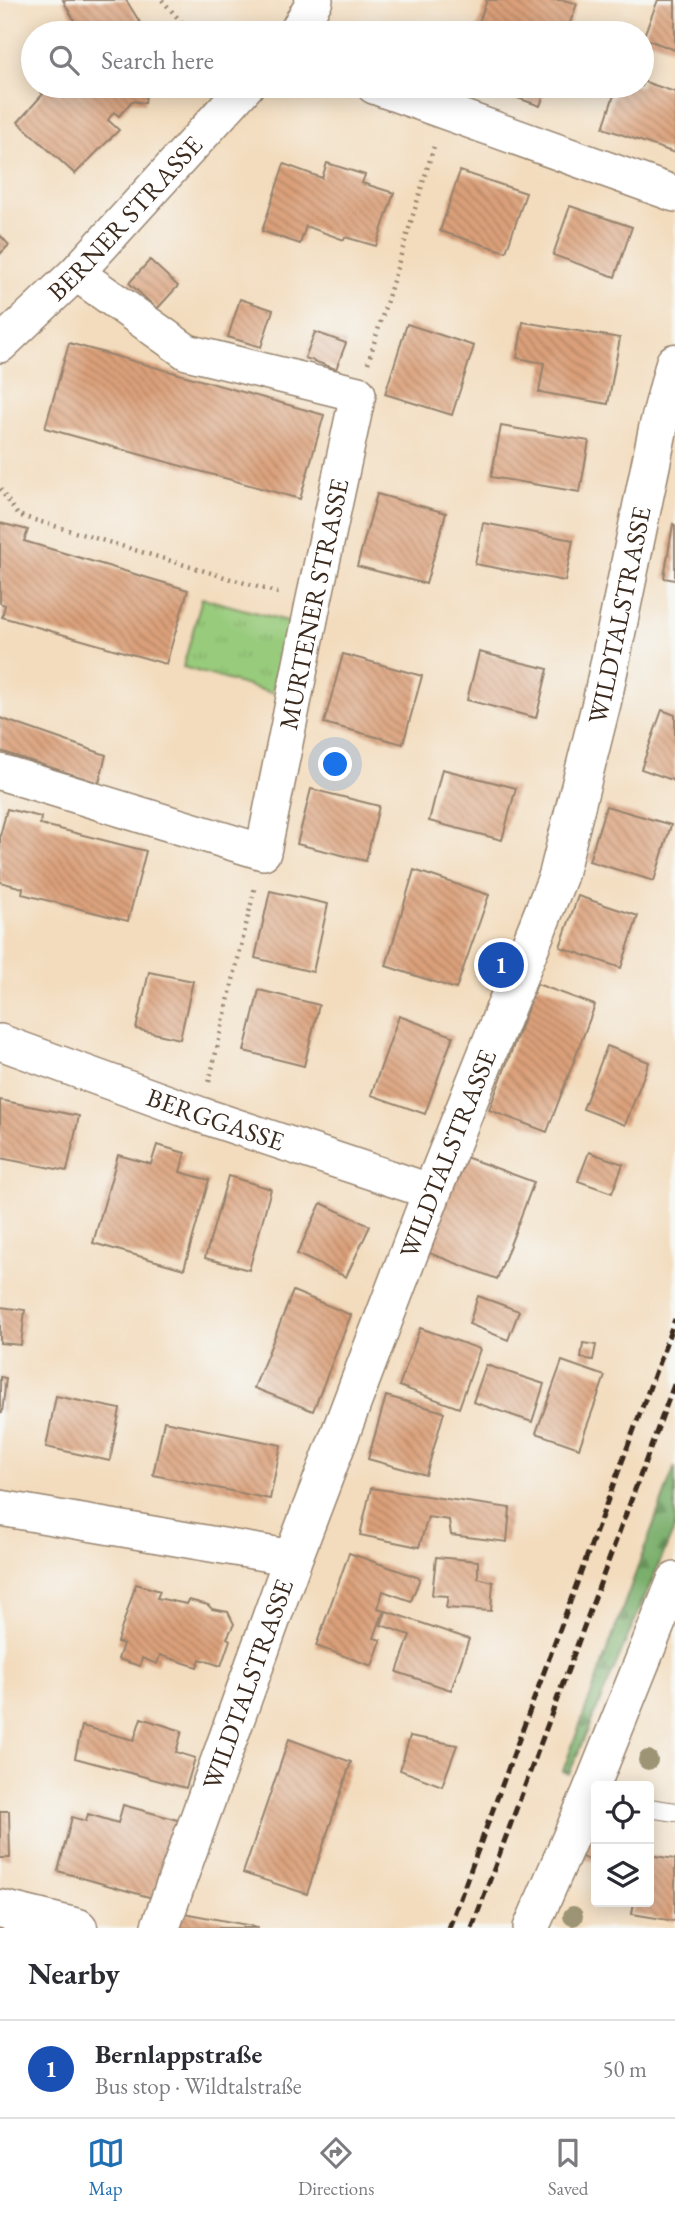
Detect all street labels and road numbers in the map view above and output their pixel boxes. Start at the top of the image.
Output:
street label: BERNER STRASSE [40,128,210,308]
street label: MURTENER STRASSE [271,475,356,733]
street label: WILDTALSTRASSE [580,503,659,727]
street label: WILDTALSTRASSE [391,1044,504,1263]
street label: BERGGASSE [142,1080,289,1159]
street label: WILDTALSTRASSE [194,1574,301,1794]

